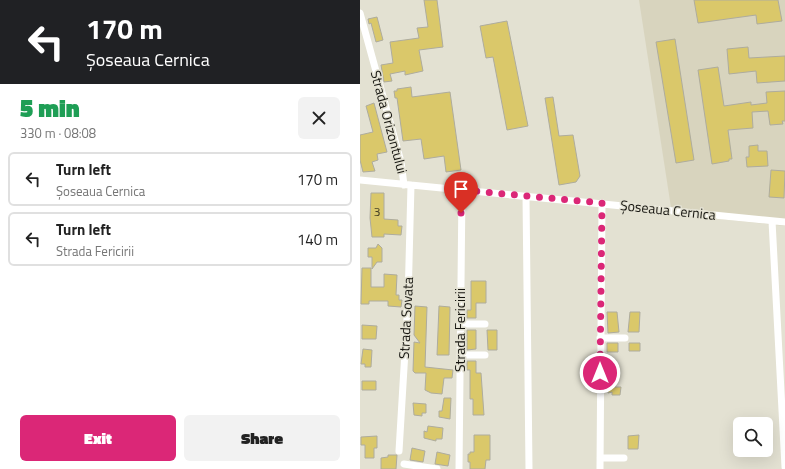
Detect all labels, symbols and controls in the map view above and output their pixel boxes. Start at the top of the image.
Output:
text: 170 m [86,7,163,50]
icon: left [20,16,72,68]
text: Șoseaua Cernica [86,46,210,73]
street label: Strada Orizontului [366,68,413,176]
text: 5 min [20,90,80,126]
button: close [298,97,340,139]
text: 330 m · 08:08 [20,123,96,143]
text: Turn left [56,158,111,181]
icon: left [22,168,44,190]
text: 170 m [297,168,338,191]
pin [444,172,478,213]
icon: arrive [450,178,472,200]
text: Șoseaua Cernica [56,181,145,201]
street label: Șoseaua Cernica [619,194,717,225]
house number: 3 [374,202,380,221]
text: Turn left [56,218,111,241]
icon: left [22,228,44,250]
text: 140 m [297,228,338,251]
text: Strada Fericirii [56,241,134,261]
street label: Strada Sovata [393,276,418,360]
street label: Strada Fericirii [449,288,470,372]
position arrow [579,352,621,394]
button: Exit [20,415,176,461]
button: Share [184,415,340,461]
map controls [733,417,773,457]
button: search [733,417,773,457]

